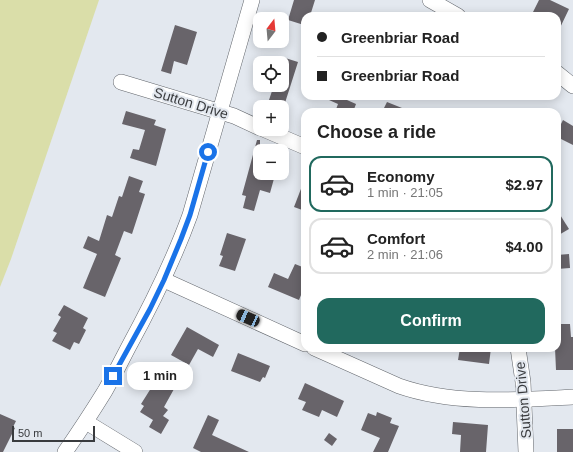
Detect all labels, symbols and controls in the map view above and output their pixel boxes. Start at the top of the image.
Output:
north arrow [253,12,289,48]
map controls [253,12,289,180]
text: Greenbriar Road [341,29,459,46]
button: locate [253,56,289,92]
text: Greenbriar Road [341,67,459,84]
street label: Sutton Drive [152,84,230,122]
button: + [253,100,289,136]
text: Choose a ride [317,122,436,142]
route start [199,143,217,161]
button: − [253,144,289,180]
icon: car [319,166,355,202]
text: Economy [367,168,435,185]
text: $2.97 [505,176,543,193]
text: 1 min · 21:05 [367,185,443,200]
icon: car [319,228,355,264]
text: Comfort [367,230,425,247]
text: $4.00 [505,238,543,255]
text: 2 min · 21:06 [367,247,443,262]
button: Confirm [317,298,545,344]
car [235,308,261,328]
street label: Sutton Drive [512,361,534,439]
callout: 1 min [127,362,193,390]
route end [104,367,122,385]
text: 1 min [143,368,177,383]
scale bar [12,424,95,443]
text: 50 m [18,427,42,439]

